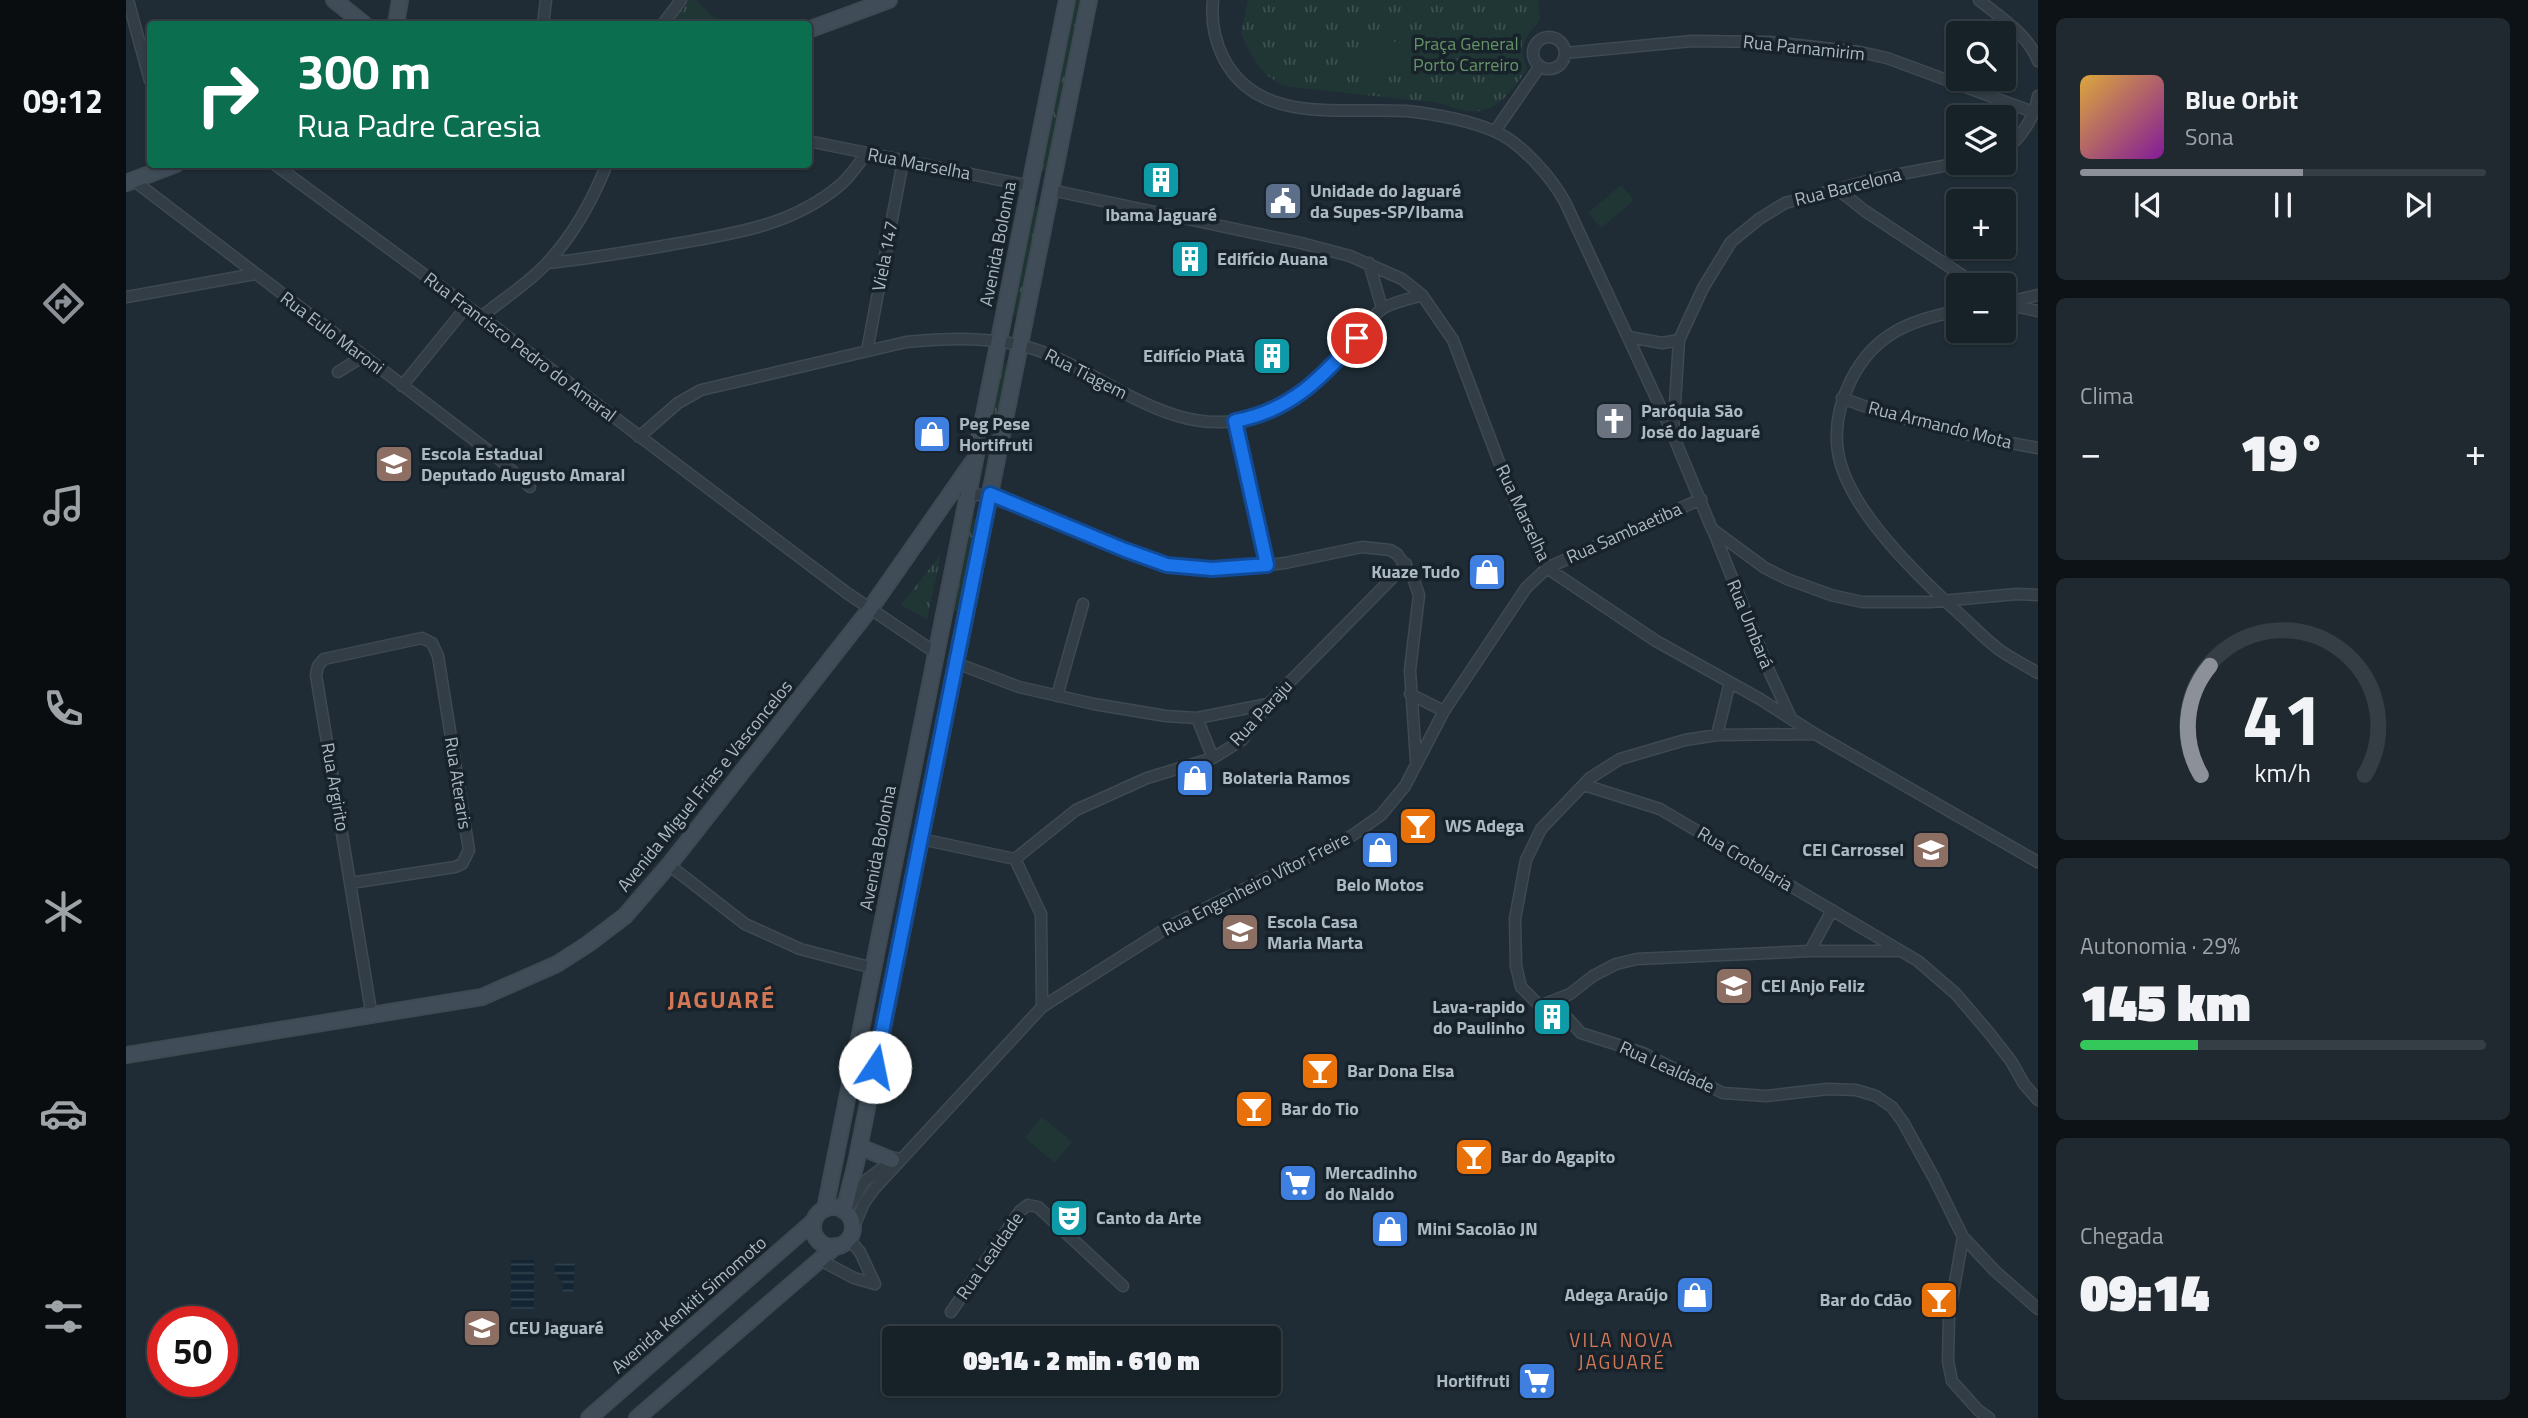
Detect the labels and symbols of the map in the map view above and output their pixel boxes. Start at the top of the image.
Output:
street label: Rua Parnamirim [1742,28,1866,67]
park label: Praça General Porto Carreiro [1413,30,1519,78]
street label: Rua Marselha [865,140,973,187]
building icon: Ibama Jaguaré [1140,159,1182,201]
street label: Rua Barcelona [1792,160,1904,213]
place label: Unidade do Jaguaré da Supes-SP/Ibama [1310,177,1464,225]
street label: Avenida Bolonha [972,179,1023,309]
public building icon: Unidade do Jaguaré da Supes-SP/Ibama [1262,180,1304,222]
place label: Ibama Jaguaré [1105,201,1217,228]
street label: Viela 147 [864,219,905,293]
building icon: Edifício Auana [1169,238,1211,280]
place label: Edifício Auana [1217,245,1328,272]
street label: Rua Francisco Pedro do Amaral [418,265,622,428]
street label: Rua Eulo Maroni [275,285,390,381]
pin [1327,308,1387,368]
building icon: Edifício Piatã [1251,335,1293,377]
street label: Rua Tiagem [1040,341,1132,406]
place label: Edifício Piatã [1143,342,1245,369]
street label: Rua Armando Mota [1866,394,2015,455]
place label: Paróquia São José do Jaguaré [1641,397,1760,445]
church icon: Paróquia São José do Jaguaré [1593,400,1635,442]
place label: Peg Pese Hortifruti [959,410,1033,458]
shop icon: Peg Pese Hortifruti [911,413,953,455]
place label: Escola Estadual Deputado Augusto Amaral [421,440,625,488]
school or university icon: Escola Estadual Deputado Augusto Amaral [373,443,415,485]
street label: Rua Marselha [1489,460,1558,566]
street label: Rua Sambaetiba [1562,495,1686,570]
shop icon: Kuaze Tudo [1466,551,1508,593]
place label: Kuaze Tudo [1371,558,1460,585]
street label: Rua Umbará [1720,575,1781,672]
street label: Rua Paraju [1223,673,1298,752]
street label: Avenida Miguel Frias e Vasconcelos [610,674,799,898]
street label: Rua Ateraris [438,735,479,831]
street label: Rua Argirito [314,740,357,833]
shop icon: Bolateria Ramos [1174,757,1216,799]
place label: Bolateria Ramos [1222,764,1350,791]
street label: Avenida Bolonha [852,783,903,913]
bar icon: WS Adega [1397,805,1439,847]
place label: WS Adega [1445,812,1524,839]
street label: Rua Crotolaria [1692,819,1798,898]
street label: Rua Engenheiro Vítor Freire [1157,825,1354,943]
shop icon: Belo Motos [1359,829,1401,871]
school or university icon: CEI Carrossel [1910,829,1952,871]
place label: CEI Carrossel [1802,836,1904,863]
place label: Belo Motos [1336,871,1424,898]
place label: Escola Casa Maria Marta [1267,908,1363,956]
school or university icon: Escola Casa Maria Marta [1219,911,1261,953]
school or university icon: CEI Anjo Feliz [1713,965,1755,1007]
place label: CEI Anjo Feliz [1761,972,1865,999]
district label: JAGUARÉ [668,981,776,1017]
place label: Lava-rapido do Paulinho [1432,993,1525,1041]
building icon: Lava-rapido do Paulinho [1531,996,1573,1038]
position arrow [838,1030,912,1104]
street label: Rua Lealdade [1615,1034,1719,1100]
bar icon: Bar Dona Elsa [1299,1050,1341,1092]
place label: Bar Dona Elsa [1347,1057,1455,1084]
bar icon: Bar do Tio [1233,1088,1275,1130]
place label: Bar do Tio [1281,1095,1359,1122]
bar icon: Bar do Agapito [1453,1136,1495,1178]
place label: Bar do Agapito [1501,1143,1615,1170]
place label: Mercadinho do Naldo [1325,1159,1417,1207]
supermarket icon: Mercadinho do Naldo [1277,1162,1319,1204]
theatre icon: Canto da Arte [1048,1197,1090,1239]
place label: Canto da Arte [1096,1204,1201,1231]
street label: Rua Lealdade [949,1206,1030,1305]
shop icon: Mini Sacolão JN [1369,1208,1411,1250]
place label: Mini Sacolão JN [1417,1215,1538,1242]
street label: Avenida Kenkiti Simomoto [605,1229,772,1380]
shop icon: Adega Araújo [1674,1274,1716,1316]
bar icon: Bar do Cdão [1918,1279,1960,1321]
place label: Adega Araújo [1565,1281,1668,1308]
place label: Bar do Cdão [1819,1286,1912,1313]
speed limit sign: 50 [147,1306,238,1397]
school or university icon: CEU Jaguaré [461,1307,503,1349]
place label: CEU Jaguaré [509,1314,604,1341]
district label: VILA NOVA JAGUARÉ [1569,1325,1675,1376]
supermarket icon: Hortifruti [1516,1360,1558,1402]
place label: Hortifruti [1436,1367,1510,1394]

